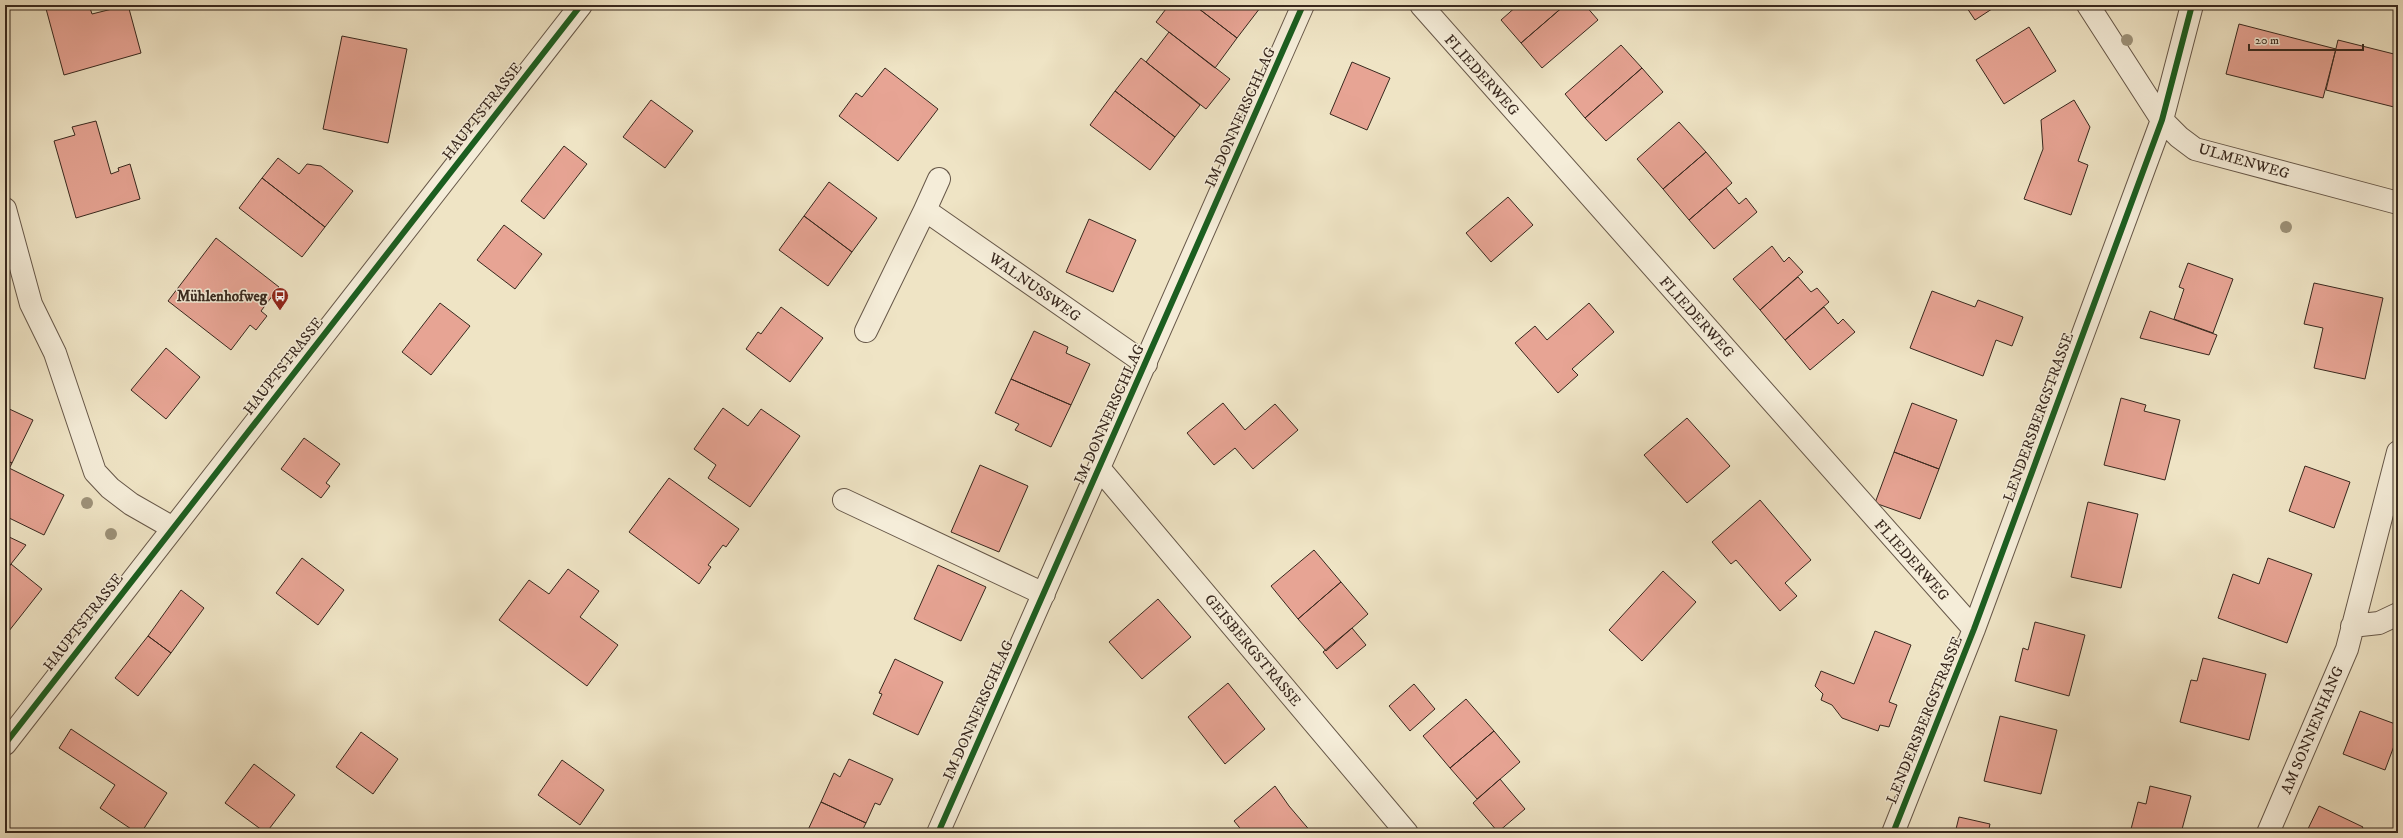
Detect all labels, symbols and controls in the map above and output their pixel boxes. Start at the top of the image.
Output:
scale bar [2249,26,2363,52]
street label: FLIEDERWEG [1440,31,1523,120]
text: 20 m [2255,33,2279,48]
street label: IM DONNERSCHLAG [1201,44,1280,190]
street label: HAUPTSTRASSE [438,58,527,164]
street label: ULMENWEG [2196,139,2292,184]
street label: WALNUSSWEG [984,248,1085,326]
street label: FLIEDERWEG [1655,273,1738,362]
bus stop icon: Mühlenhofweg [270,286,290,311]
place label: Mühlenhofweg [177,287,268,306]
street label: HAUPTSTRASSE [239,313,328,419]
street label: LENDERSBERGSTRASSE [1999,330,2078,504]
street label: IM DONNERSCHLAG [1070,341,1149,487]
street label: FLIEDERWEG [1870,516,1953,605]
street label: HAUPTSTRASSE [39,569,128,675]
street label: GEISBERGSTRASSE [1200,590,1305,711]
street label: LENDERSBERGSTRASSE [1882,633,1967,807]
street label: IM DONNERSCHLAG [939,637,1018,783]
street label: AM SONNENHANG [2277,663,2348,797]

